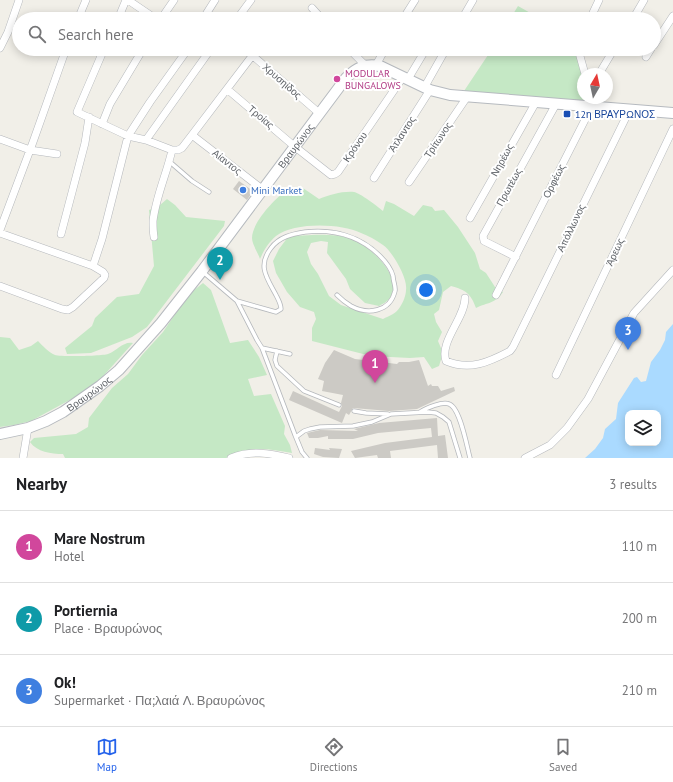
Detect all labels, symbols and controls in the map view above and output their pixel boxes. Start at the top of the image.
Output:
search box [12,12,661,56]
icon: search [26,23,48,45]
text: Search here [58,25,134,44]
street label: Χρυσηίδος [260,60,304,102]
place label: MODULAR BUNGALOWS [345,67,401,92]
north arrow [577,68,613,104]
marker: MODULAR BUNGALOWS [332,74,342,84]
street label: Τροίας [245,102,277,132]
place label: 12η ΒΡΑΥΡΩΝΟΣ [575,108,655,121]
marker: 12η ΒΡΑΥΡΩΝΟΣ [562,109,572,119]
street label: Άτλαντος [386,113,419,155]
street label: Τρίτωνος [421,119,455,161]
street label: Βραυρώνος [275,120,317,171]
street label: Κρόνου [340,129,370,165]
street label: Νηρέως [488,141,516,179]
street label: Αίαντος [210,146,244,178]
street label: Ορφέως [540,161,568,200]
street label: Πρωτέως [493,165,525,208]
place label: Mini Market [251,184,302,197]
marker: Mini Market [238,185,248,195]
street label: Απόλλωνος [554,202,588,254]
street label: Άρεως [603,236,627,268]
pin: 2 [207,247,233,280]
your location [416,280,436,300]
pin: 3 [615,317,641,350]
pin: 1 [362,350,388,383]
street label: Βραυρώνος [64,373,114,414]
map controls [625,410,661,446]
button: layers [625,410,661,446]
text: Nearby [16,473,67,495]
text: 3 results [609,476,657,493]
text: Mare Nostrum [54,529,145,548]
text: 1 [25,538,33,555]
text: 110 m [622,538,657,555]
text: Hotel [54,548,84,565]
text: Portiernia [54,601,118,620]
text: 2 [25,610,33,627]
text: 200 m [622,610,657,627]
text: Place · Βραυρώνος [54,620,162,637]
text: Ok! [54,673,76,692]
text: 3 [25,682,33,699]
text: 210 m [622,682,657,699]
text: Supermarket · Πα;λαιά Λ. Βραυρώνος [54,692,265,709]
tab: Map [96,736,118,774]
tab: Directions [310,736,357,774]
tab: Saved [549,736,577,774]

